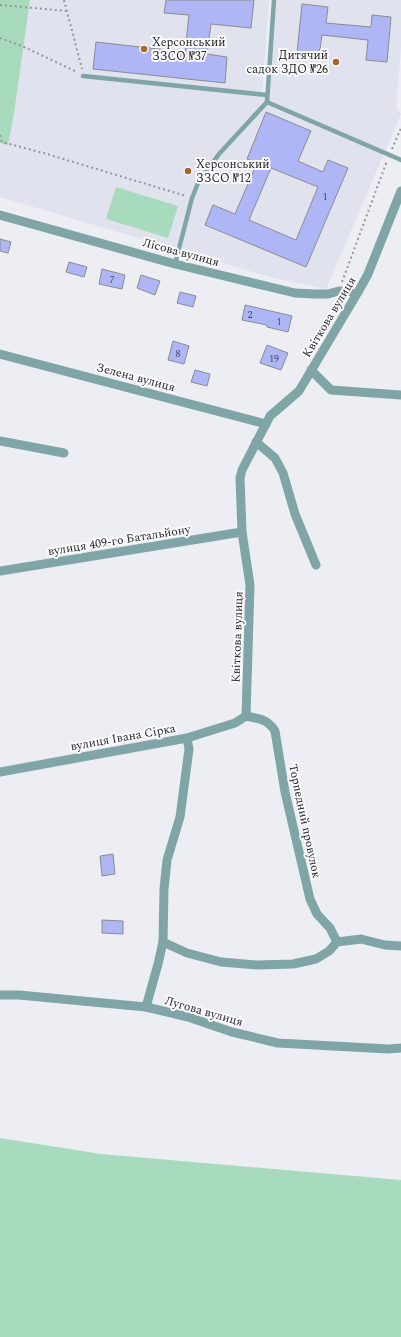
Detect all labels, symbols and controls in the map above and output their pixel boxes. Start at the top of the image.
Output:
place label: Херсонський ЗЗСО №37 [152,33,226,66]
marker: Херсонський ЗЗСО №37 [139,44,149,54]
place label: Дитячий садок ЗДО №26 [247,46,328,79]
marker: Дитячий садок ЗДО №26 [331,57,341,67]
place label: Херсонський ЗЗСО №12 [196,155,270,188]
marker: Херсонський ЗЗСО №12 [183,166,193,176]
house number: 1 [323,189,328,205]
street label: Лісова вулиця [140,233,221,272]
house number: 7 [110,272,115,288]
street label: Квіткова вулиця [298,273,361,361]
house number: 2 [248,307,253,323]
house number: 1 [277,314,282,330]
house number: 8 [176,346,181,362]
house number: 19 [269,351,279,367]
street label: Зелена вулиця [94,358,177,397]
street label: вулиця 409-го Батальйону [46,520,193,561]
street label: Квіткова вулиця [226,591,249,683]
street label: вулиця Івана Сірка [69,719,177,756]
street label: Торпедний провулок [283,762,326,880]
street label: Лугова вулиця [163,991,245,1032]

